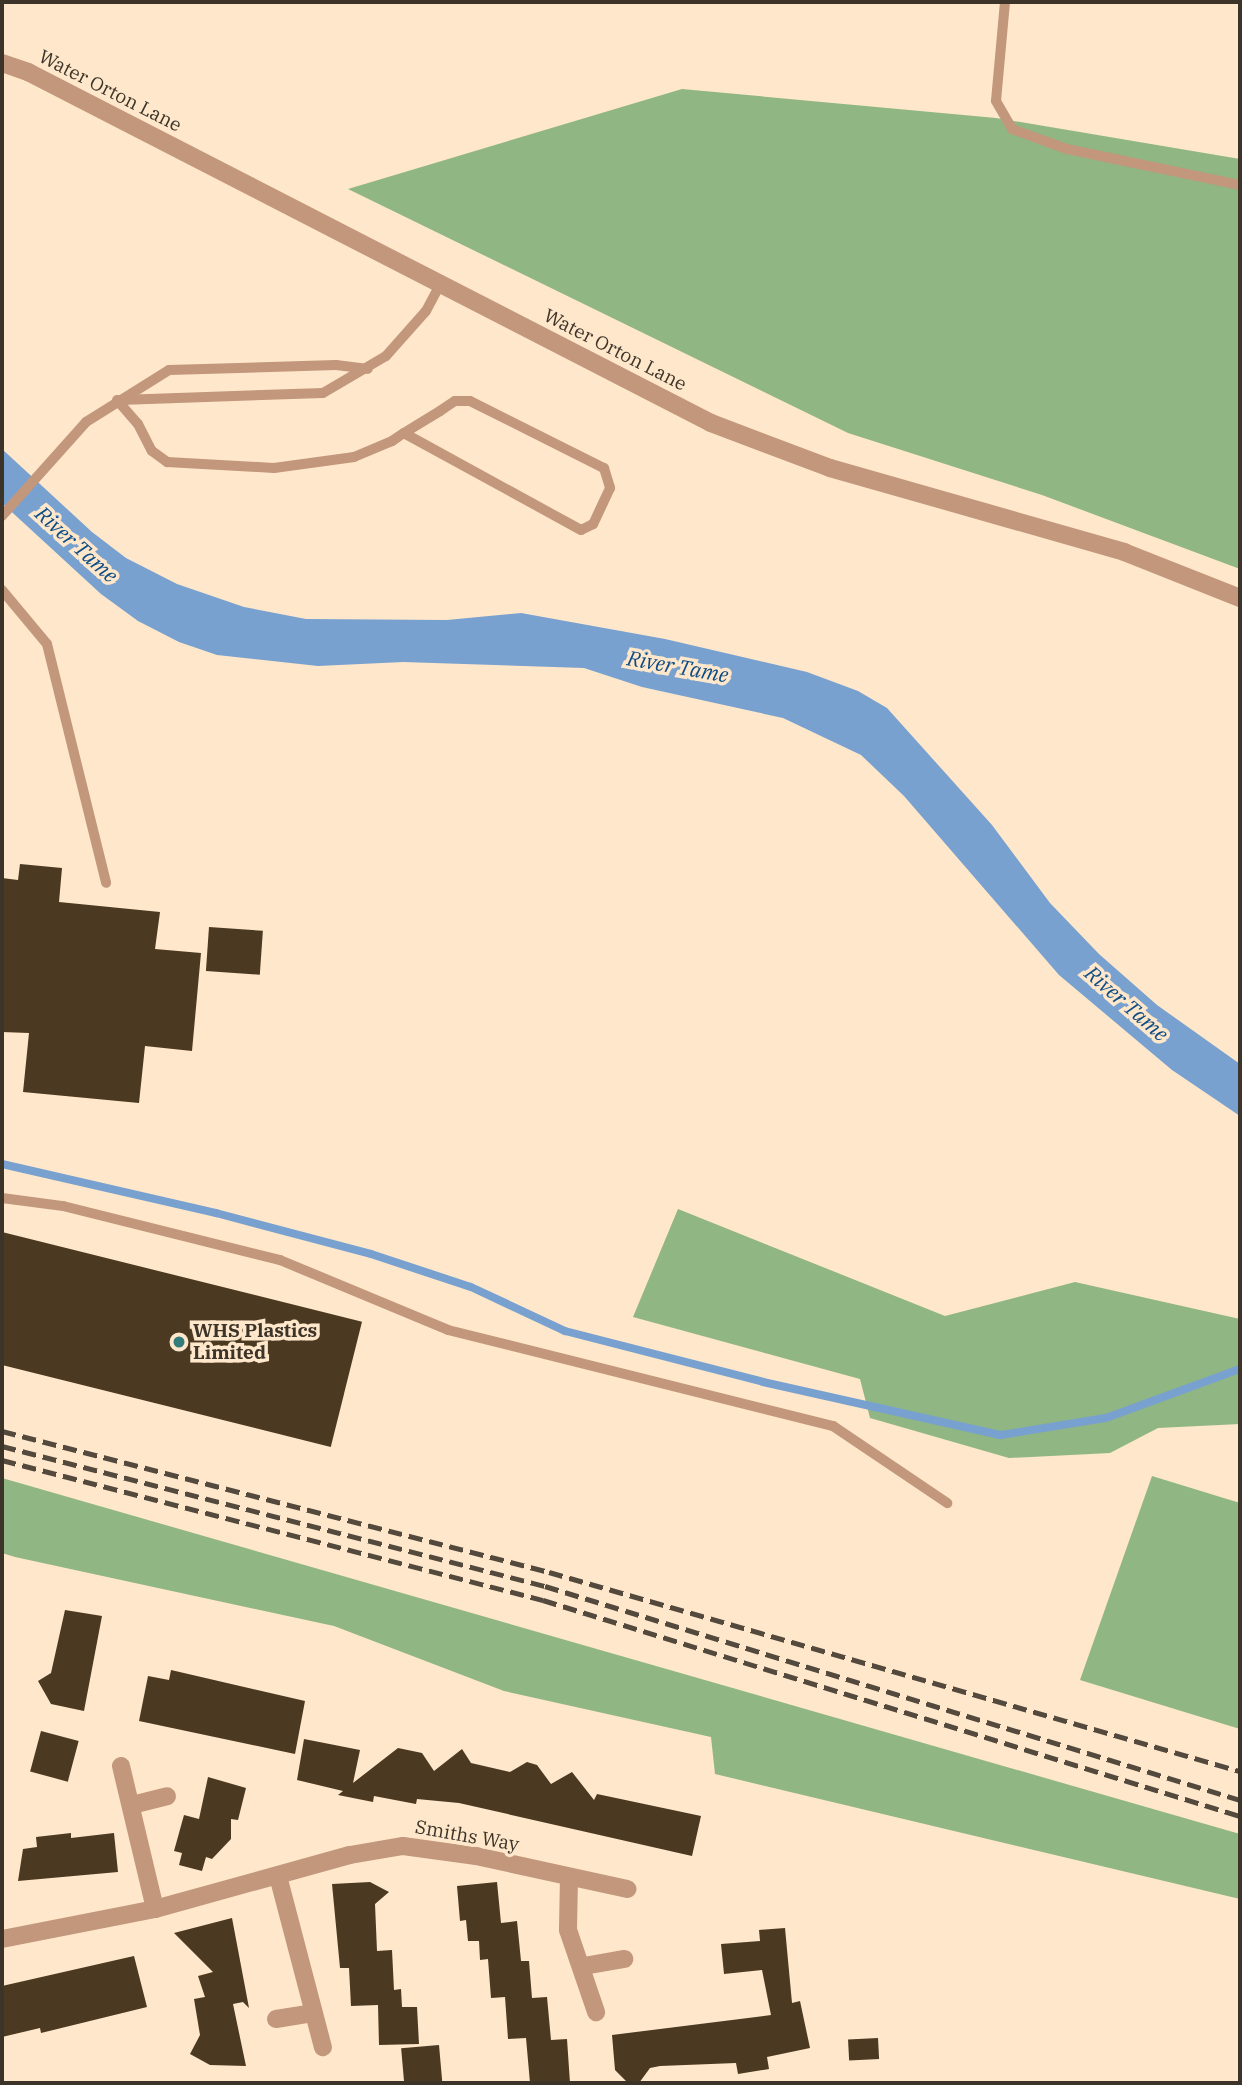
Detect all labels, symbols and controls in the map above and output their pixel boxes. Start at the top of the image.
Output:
street label: Water Orton Lane [35,45,185,137]
street label: Water Orton Lane [540,304,690,396]
water label: River Tame [31,500,123,588]
water label: River Tame [625,645,731,687]
water label: River Tame [1080,960,1174,1046]
place label: WHS Plastics Limited [193,1320,317,1364]
marker: WHS Plastics Limited [171,1334,187,1350]
street label: Smiths Way [413,1816,521,1856]

